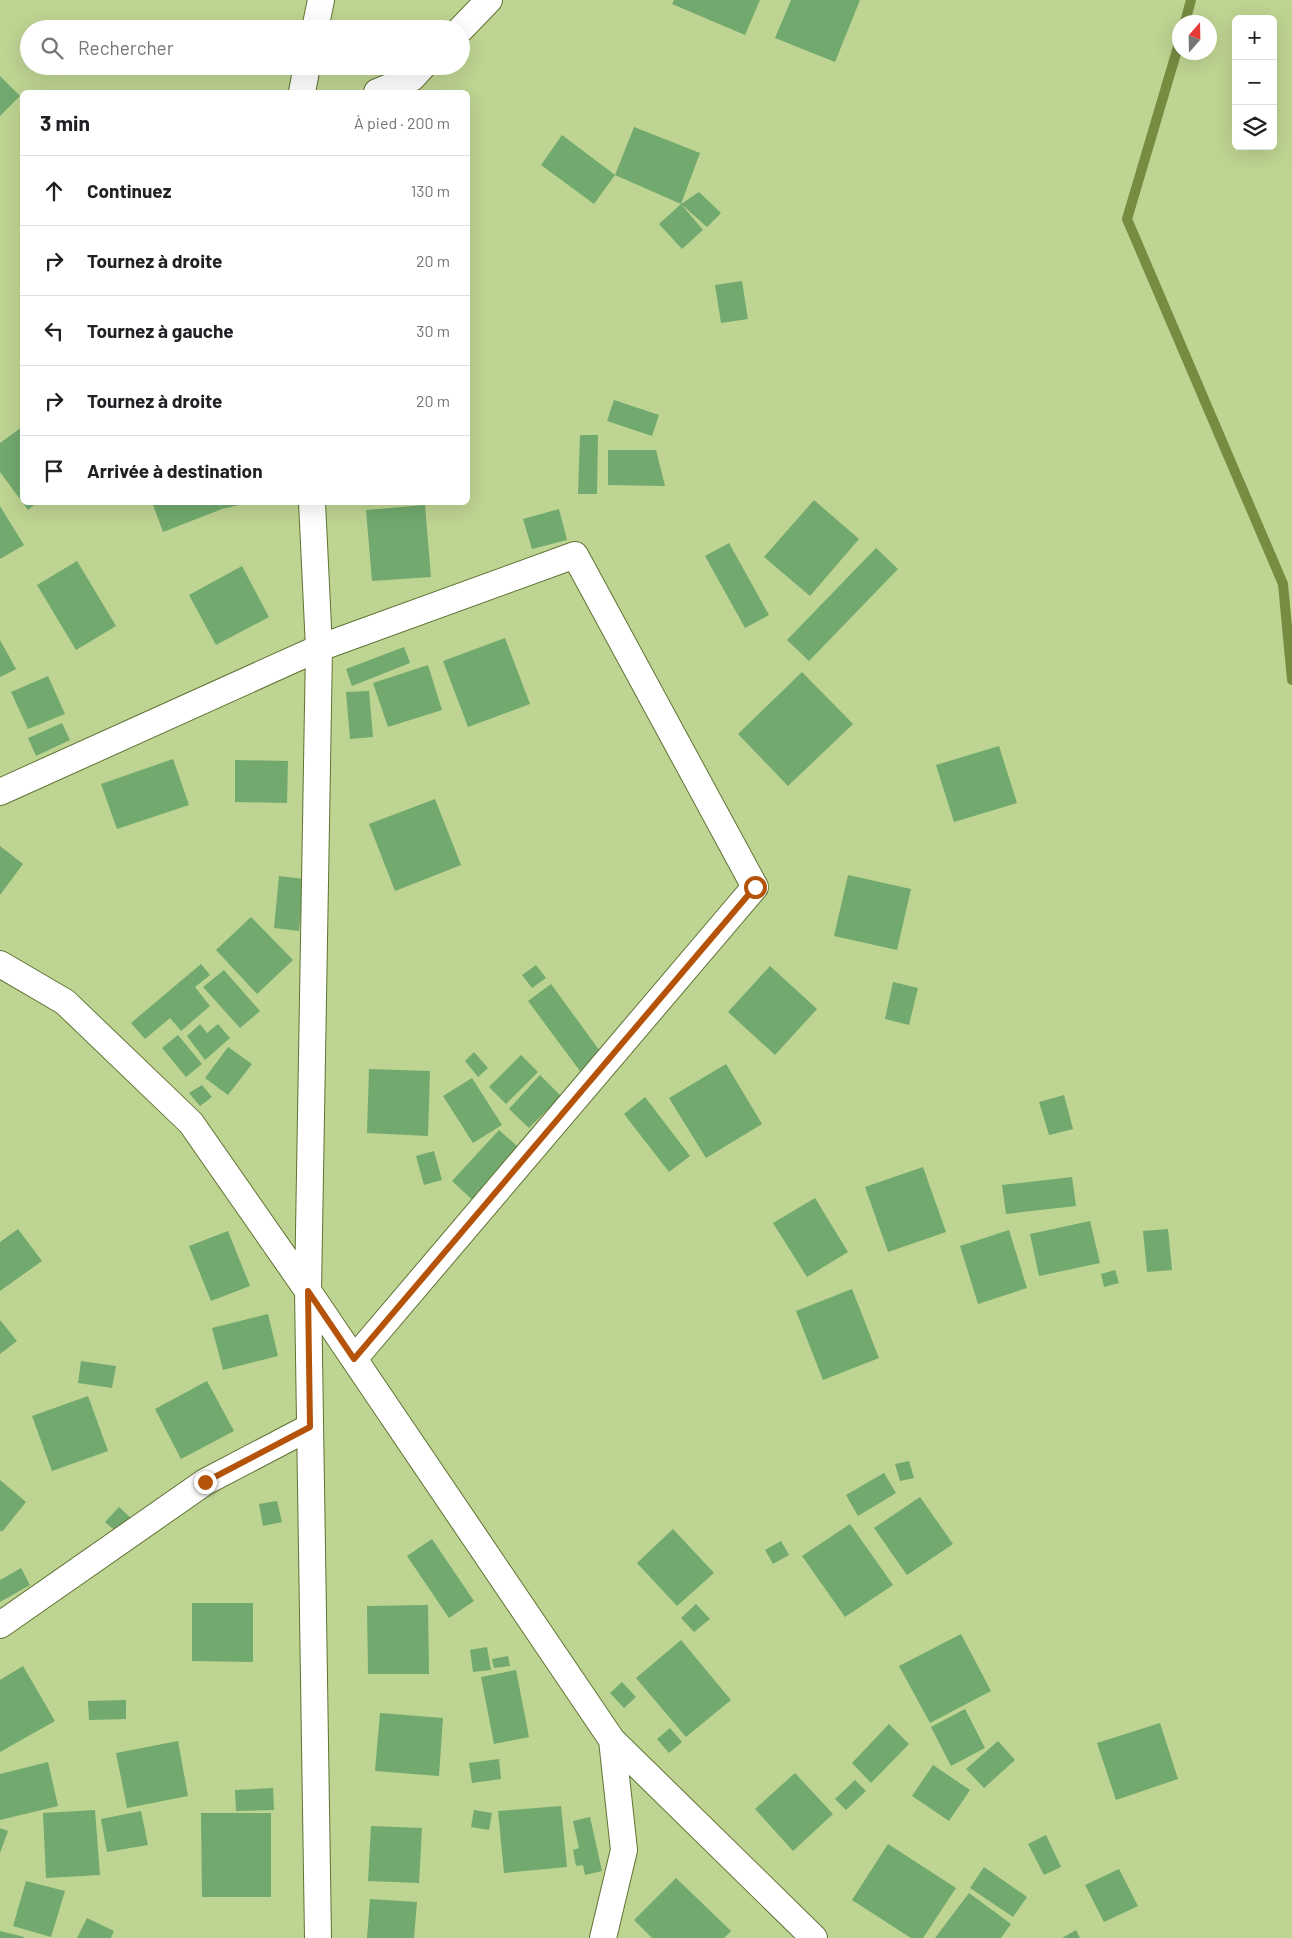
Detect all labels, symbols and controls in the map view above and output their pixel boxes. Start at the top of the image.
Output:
north arrow [1172,15,1217,60]
map controls [1232,15,1277,150]
button: + [1232,15,1277,60]
search box [20,20,470,75]
icon: search [38,34,66,62]
text: Rechercher [78,36,174,59]
button: − [1232,60,1277,105]
button: layers [1232,105,1277,150]
text: 3 min [40,110,90,135]
text: À pied · 200 m [354,113,450,132]
icon: ahead [40,177,68,205]
text: Continuez [87,179,171,202]
text: 130 m [411,181,450,200]
icon: right [40,247,68,275]
text: Tournez à droite [87,249,223,272]
text: 20 m [416,251,450,270]
icon: left [40,317,68,345]
text: Tournez à gauche [87,319,234,342]
text: 30 m [416,321,450,340]
icon: right [40,387,68,415]
text: Tournez à droite [87,389,223,412]
text: 20 m [416,391,450,410]
icon: arrive [40,457,68,485]
text: Arrivée à destination [87,459,263,482]
route start [744,876,767,899]
route end [194,1471,217,1494]

